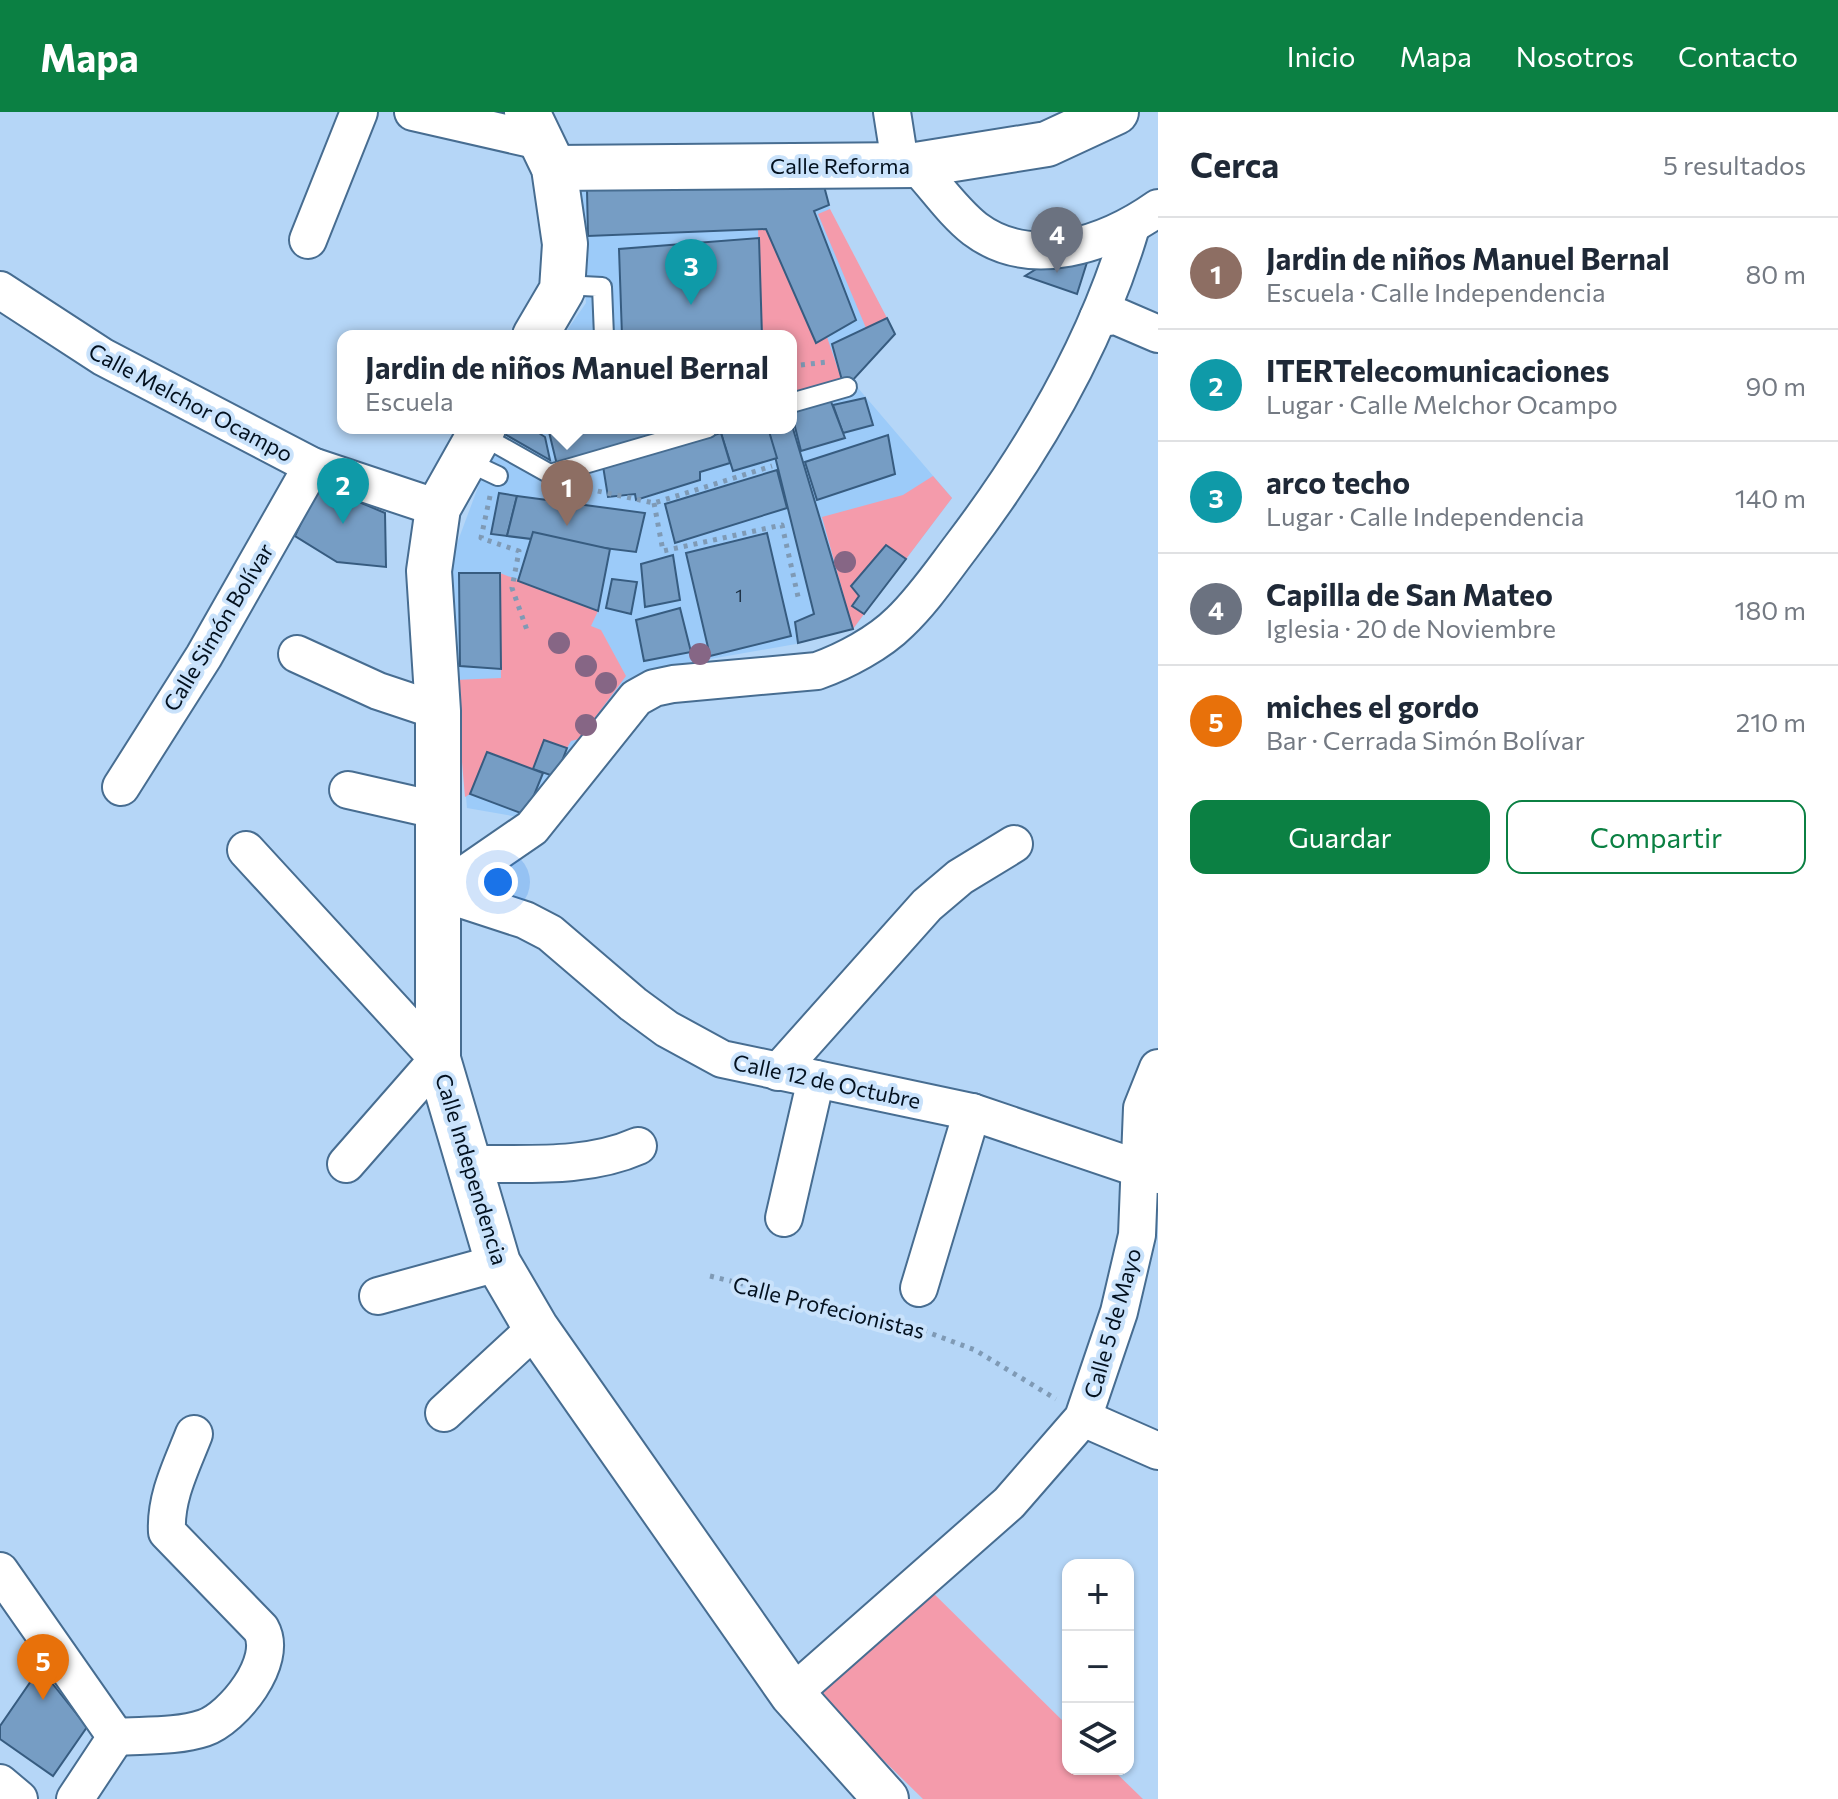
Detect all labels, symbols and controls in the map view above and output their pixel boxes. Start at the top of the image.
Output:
text: Mapa [40,33,139,80]
text: Inicio [1287,39,1355,73]
text: Mapa [1399,39,1472,73]
text: Nosotros [1516,39,1634,73]
text: Contacto [1678,39,1798,73]
text: Cerca [1190,143,1279,185]
text: 5 resultados [1663,149,1806,180]
street label: Calle Reforma [770,152,910,179]
pin: 4 [1031,207,1083,273]
pin: 3 [665,239,717,305]
text: Jardin de niños Manuel Bernal [1266,239,1670,276]
text: 1 [1210,258,1222,289]
text: 80 m [1746,258,1806,289]
text: Escuela · Calle Independencia [1266,276,1606,307]
popup [337,330,797,434]
street label: Calle Melchor Ocampo [84,337,298,467]
text: Jardin de niños Manuel Bernal [365,348,769,385]
text: ITERTelecomunicaciones [1266,351,1610,388]
text: 2 [1209,370,1223,401]
text: 90 m [1746,370,1806,401]
text: Escuela [365,385,454,416]
text: Lugar · Calle Melchor Ocampo [1266,388,1618,419]
pin: 2 [317,458,369,524]
pin: 1 [541,460,593,526]
text: arco techo [1266,463,1410,500]
text: 3 [1208,482,1224,513]
text: 140 m [1735,482,1806,513]
text: Lugar · Calle Independencia [1266,500,1584,531]
street label: Calle Simón Bolívar [157,538,279,716]
text: Capilla de San Mateo [1266,575,1553,612]
house number: 1 [735,584,743,606]
text: 4 [1208,594,1224,625]
text: 180 m [1734,594,1806,625]
text: Iglesia · 20 de Noviembre [1266,612,1556,643]
text: miches el gordo [1266,687,1479,724]
text: 5 [1208,706,1224,737]
text: 210 m [1736,706,1806,737]
text: Bar · Cerrada Simón Bolívar [1266,724,1585,755]
button: Guardar [1190,800,1490,874]
button: Compartir [1506,800,1806,874]
your location [478,862,518,902]
street label: Calle 12 de Octubre [731,1048,923,1114]
street label: Calle Independencia [430,1070,514,1268]
street label: Calle 5 de Mayo [1078,1245,1146,1401]
street label: Calle Profecionistas [730,1270,928,1344]
map controls [1062,1559,1134,1775]
button: + [1062,1559,1134,1631]
button: − [1062,1631,1134,1703]
pin: 5 [17,1634,69,1700]
button: layers [1062,1703,1134,1775]

